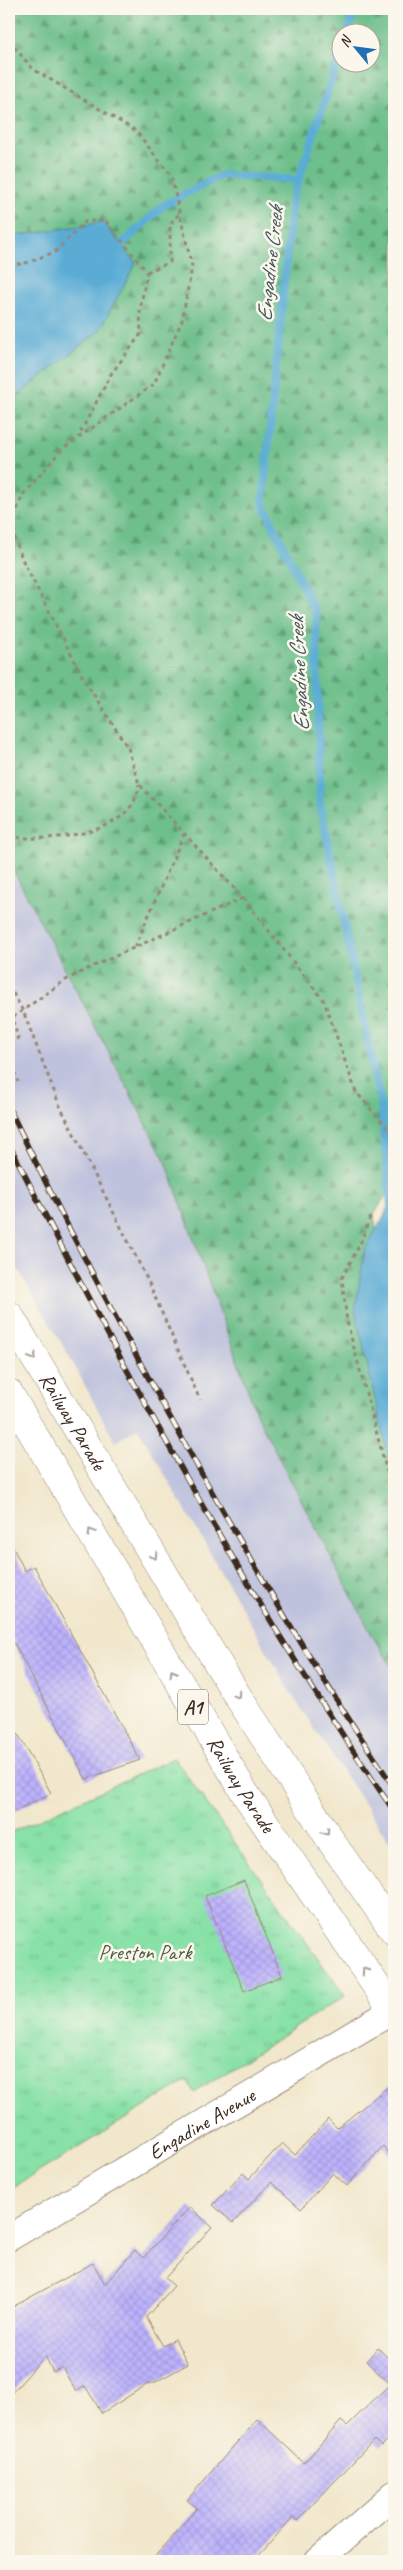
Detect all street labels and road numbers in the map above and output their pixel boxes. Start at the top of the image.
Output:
street label: Railway Parade [34,1368,112,1476]
road number: A1 [178,1690,208,1724]
street label: Railway Parade [201,1732,281,1839]
street label: Engadine Avenue [144,2082,261,2165]

